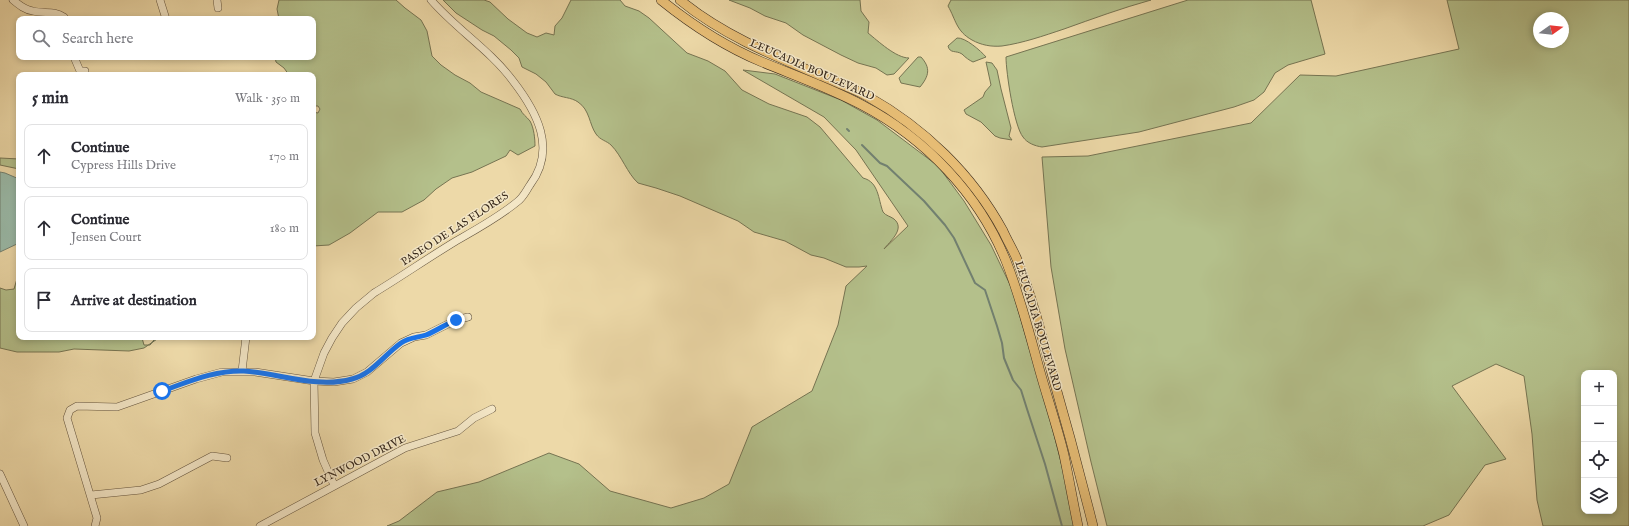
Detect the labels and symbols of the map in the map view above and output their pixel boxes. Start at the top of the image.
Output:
north arrow [1533,12,1569,48]
street label: LEUCADIA BOULEVARD [747,36,877,104]
street label: PASEO DE LAS FLORES [398,189,512,269]
street label: LEUCADIA BOULEVARD [1012,259,1065,393]
route end [447,311,465,329]
route start [153,382,171,400]
street label: LYNWOOD DRIVE [312,432,408,490]

